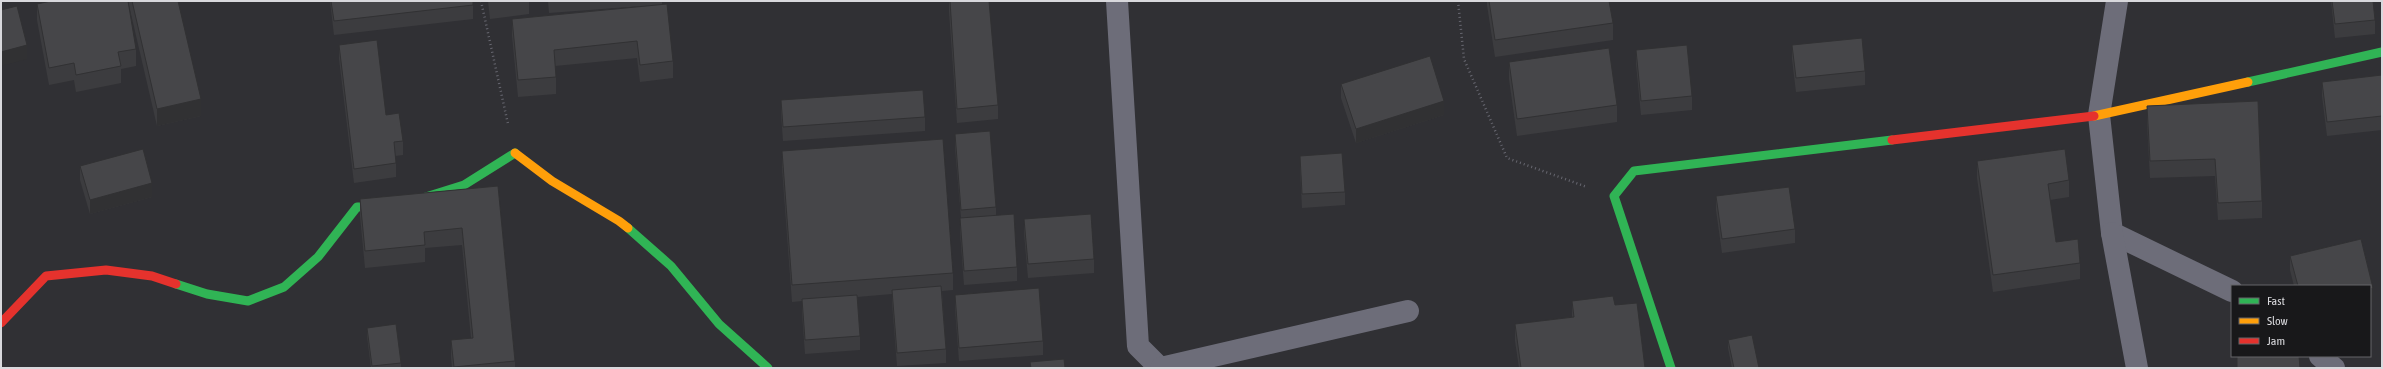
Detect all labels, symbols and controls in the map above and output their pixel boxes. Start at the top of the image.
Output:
legend [2231,285,2371,357]
text: Fast [2267,294,2285,308]
text: Slow [2267,314,2288,328]
text: Jam [2267,334,2285,348]

